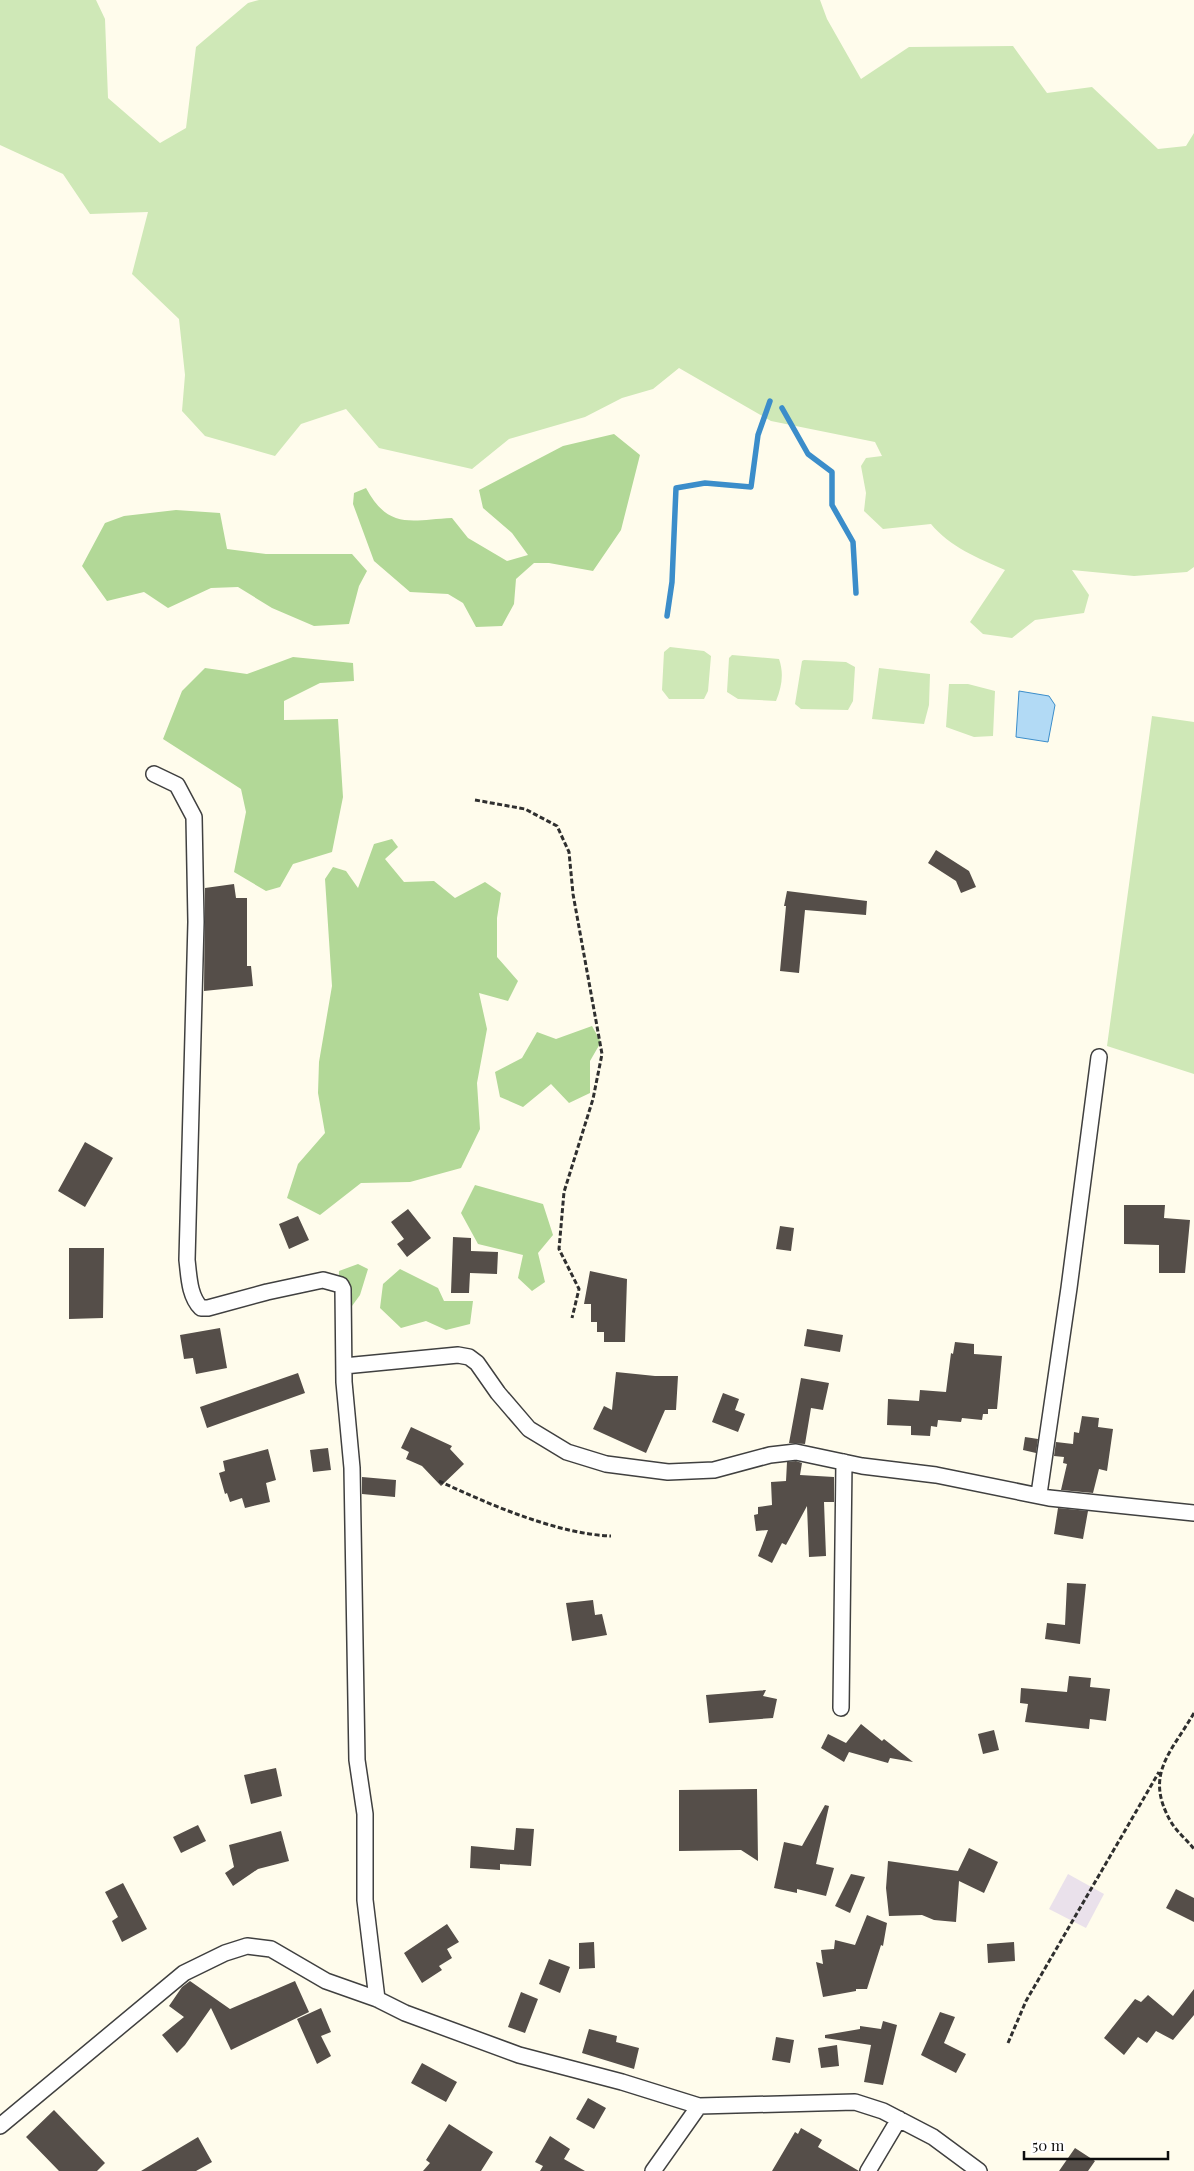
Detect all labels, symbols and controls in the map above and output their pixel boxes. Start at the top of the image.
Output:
scale bar [1024,2128,1168,2160]
text: 50 m [1032,2135,1065,2155]

